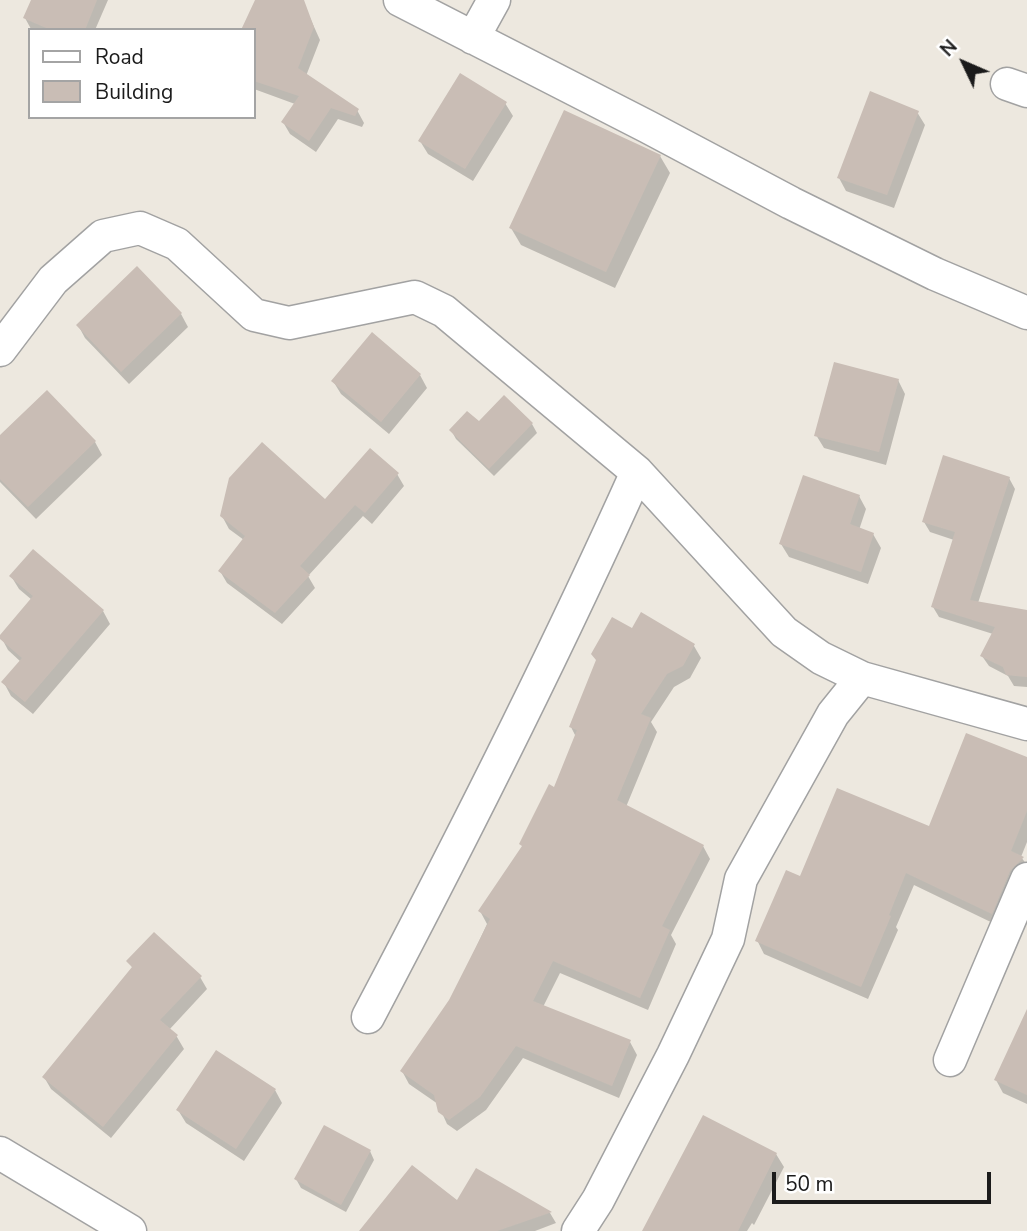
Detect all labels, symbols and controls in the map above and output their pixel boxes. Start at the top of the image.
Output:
legend [28,28,256,119]
north arrow [929,28,999,98]
text: N [935,34,963,63]
text: Road [95,43,144,71]
text: Building [95,78,173,106]
scale bar [775,1158,994,1202]
text: 50 m [785,1170,834,1198]

